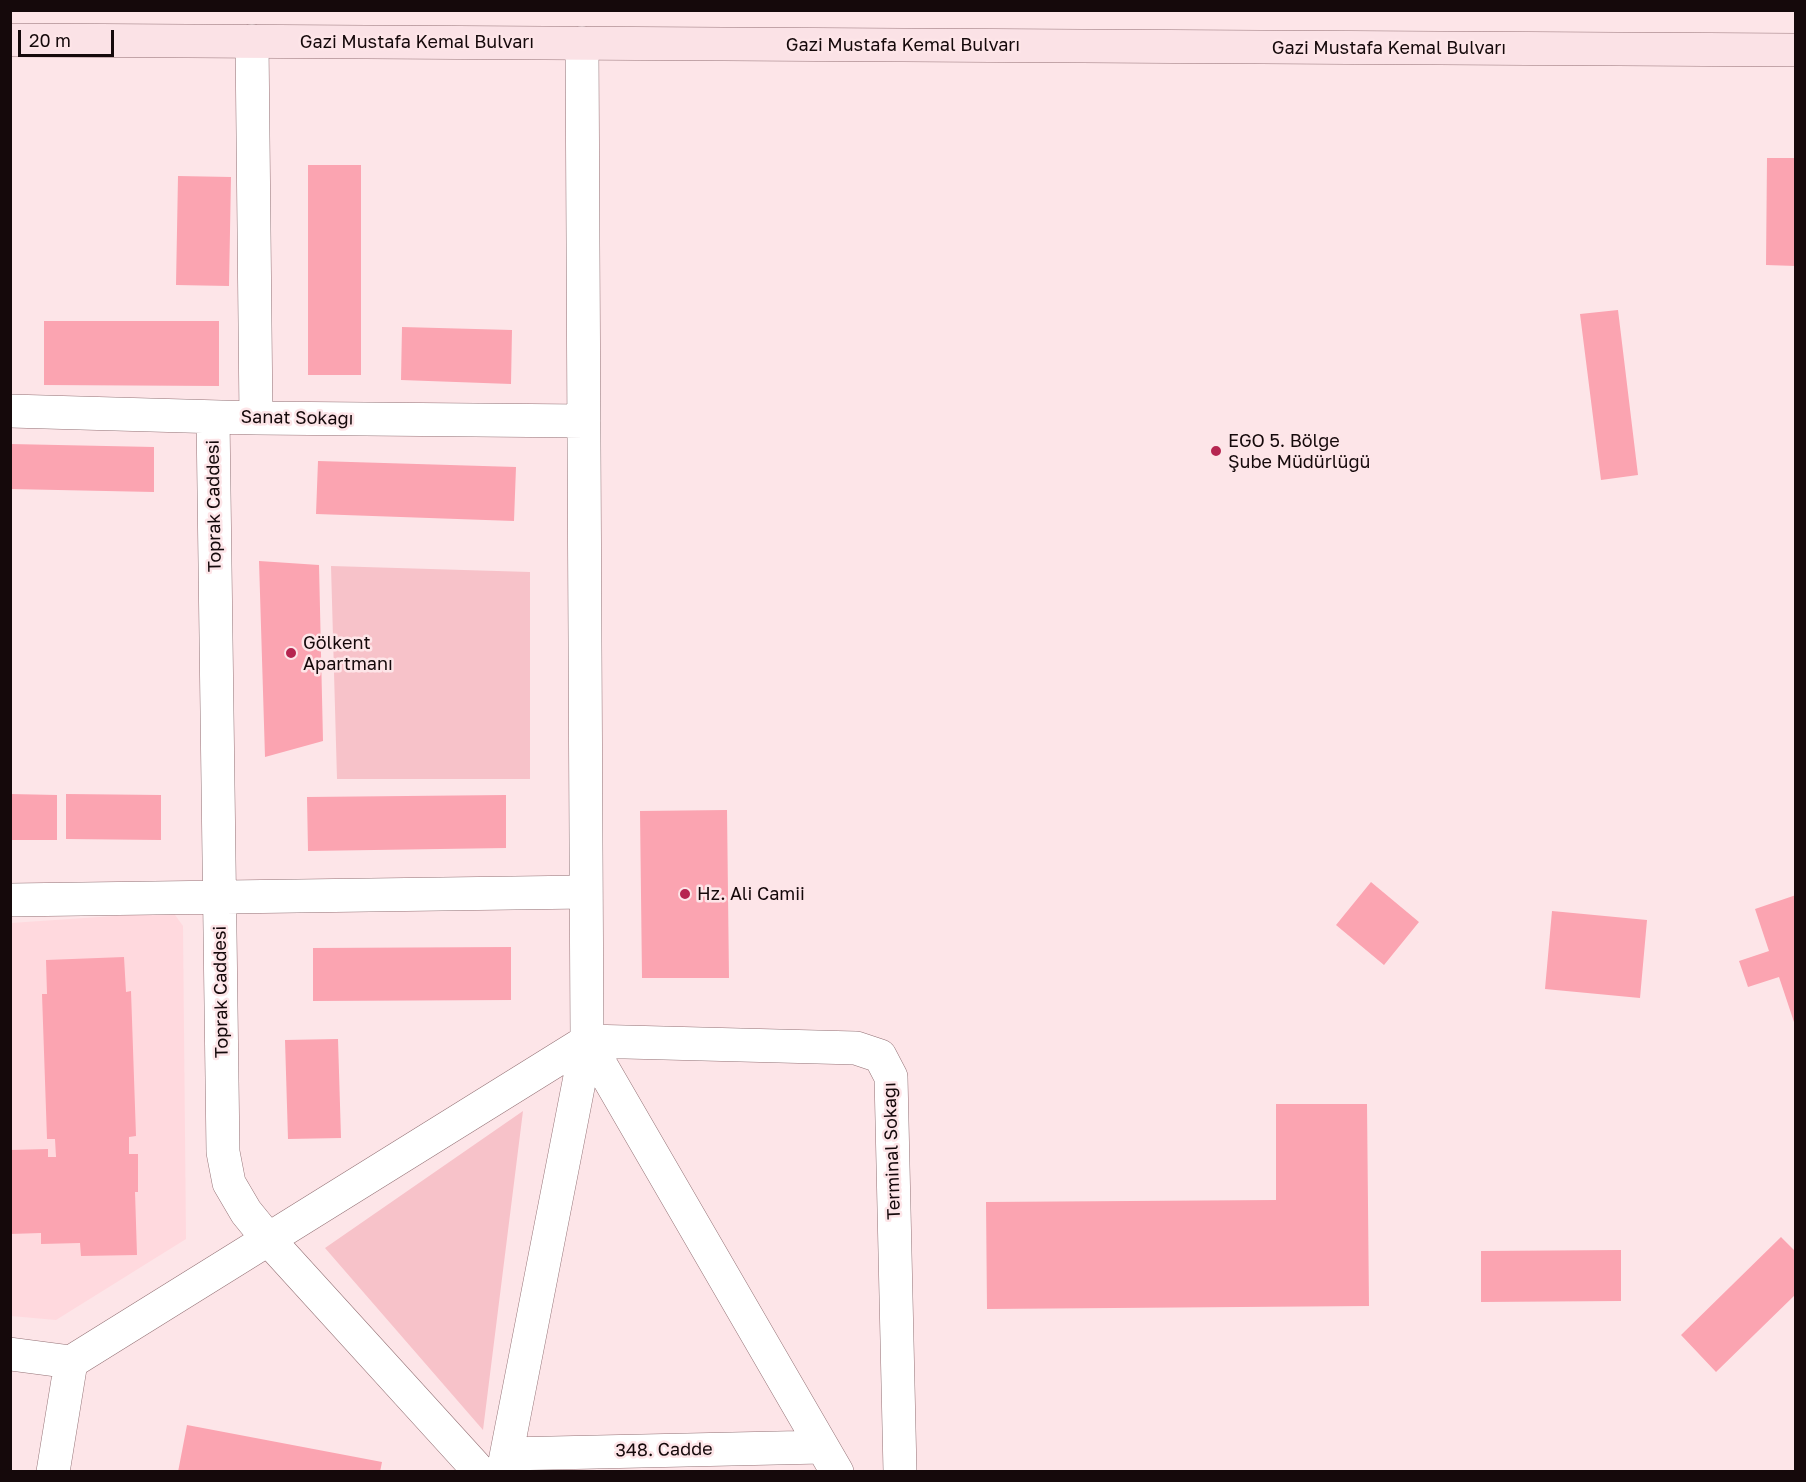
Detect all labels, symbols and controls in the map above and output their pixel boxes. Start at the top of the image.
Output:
scale bar [21,18,117,56]
text: 20 m [29,29,71,51]
street label: Gazi Mustafa Kemal Bulvarı [300,31,534,53]
street label: Gazi Mustafa Kemal Bulvarı [786,34,1020,56]
street label: Gazi Mustafa Kemal Bulvarı [1272,37,1506,59]
street label: Sanat Sokağı [240,406,354,430]
place label: EGO 5. Bölge Şube Müdürlüğü [1228,430,1370,472]
street label: Toprak Caddesi [202,440,226,572]
marker: EGO 5. Bölge Şube Müdürlüğü [1209,444,1223,458]
place label: Gölkent Apartmanı [303,632,393,674]
marker: Gölkent Apartmanı [284,646,298,660]
place label: Hz. Ali Camii [697,883,805,905]
marker: Hz. Ali Camii [678,887,692,901]
street label: Toprak Caddesi [209,926,233,1058]
street label: Terminal Sokağı [879,1082,905,1220]
street label: 348. Cadde [615,1438,713,1462]

